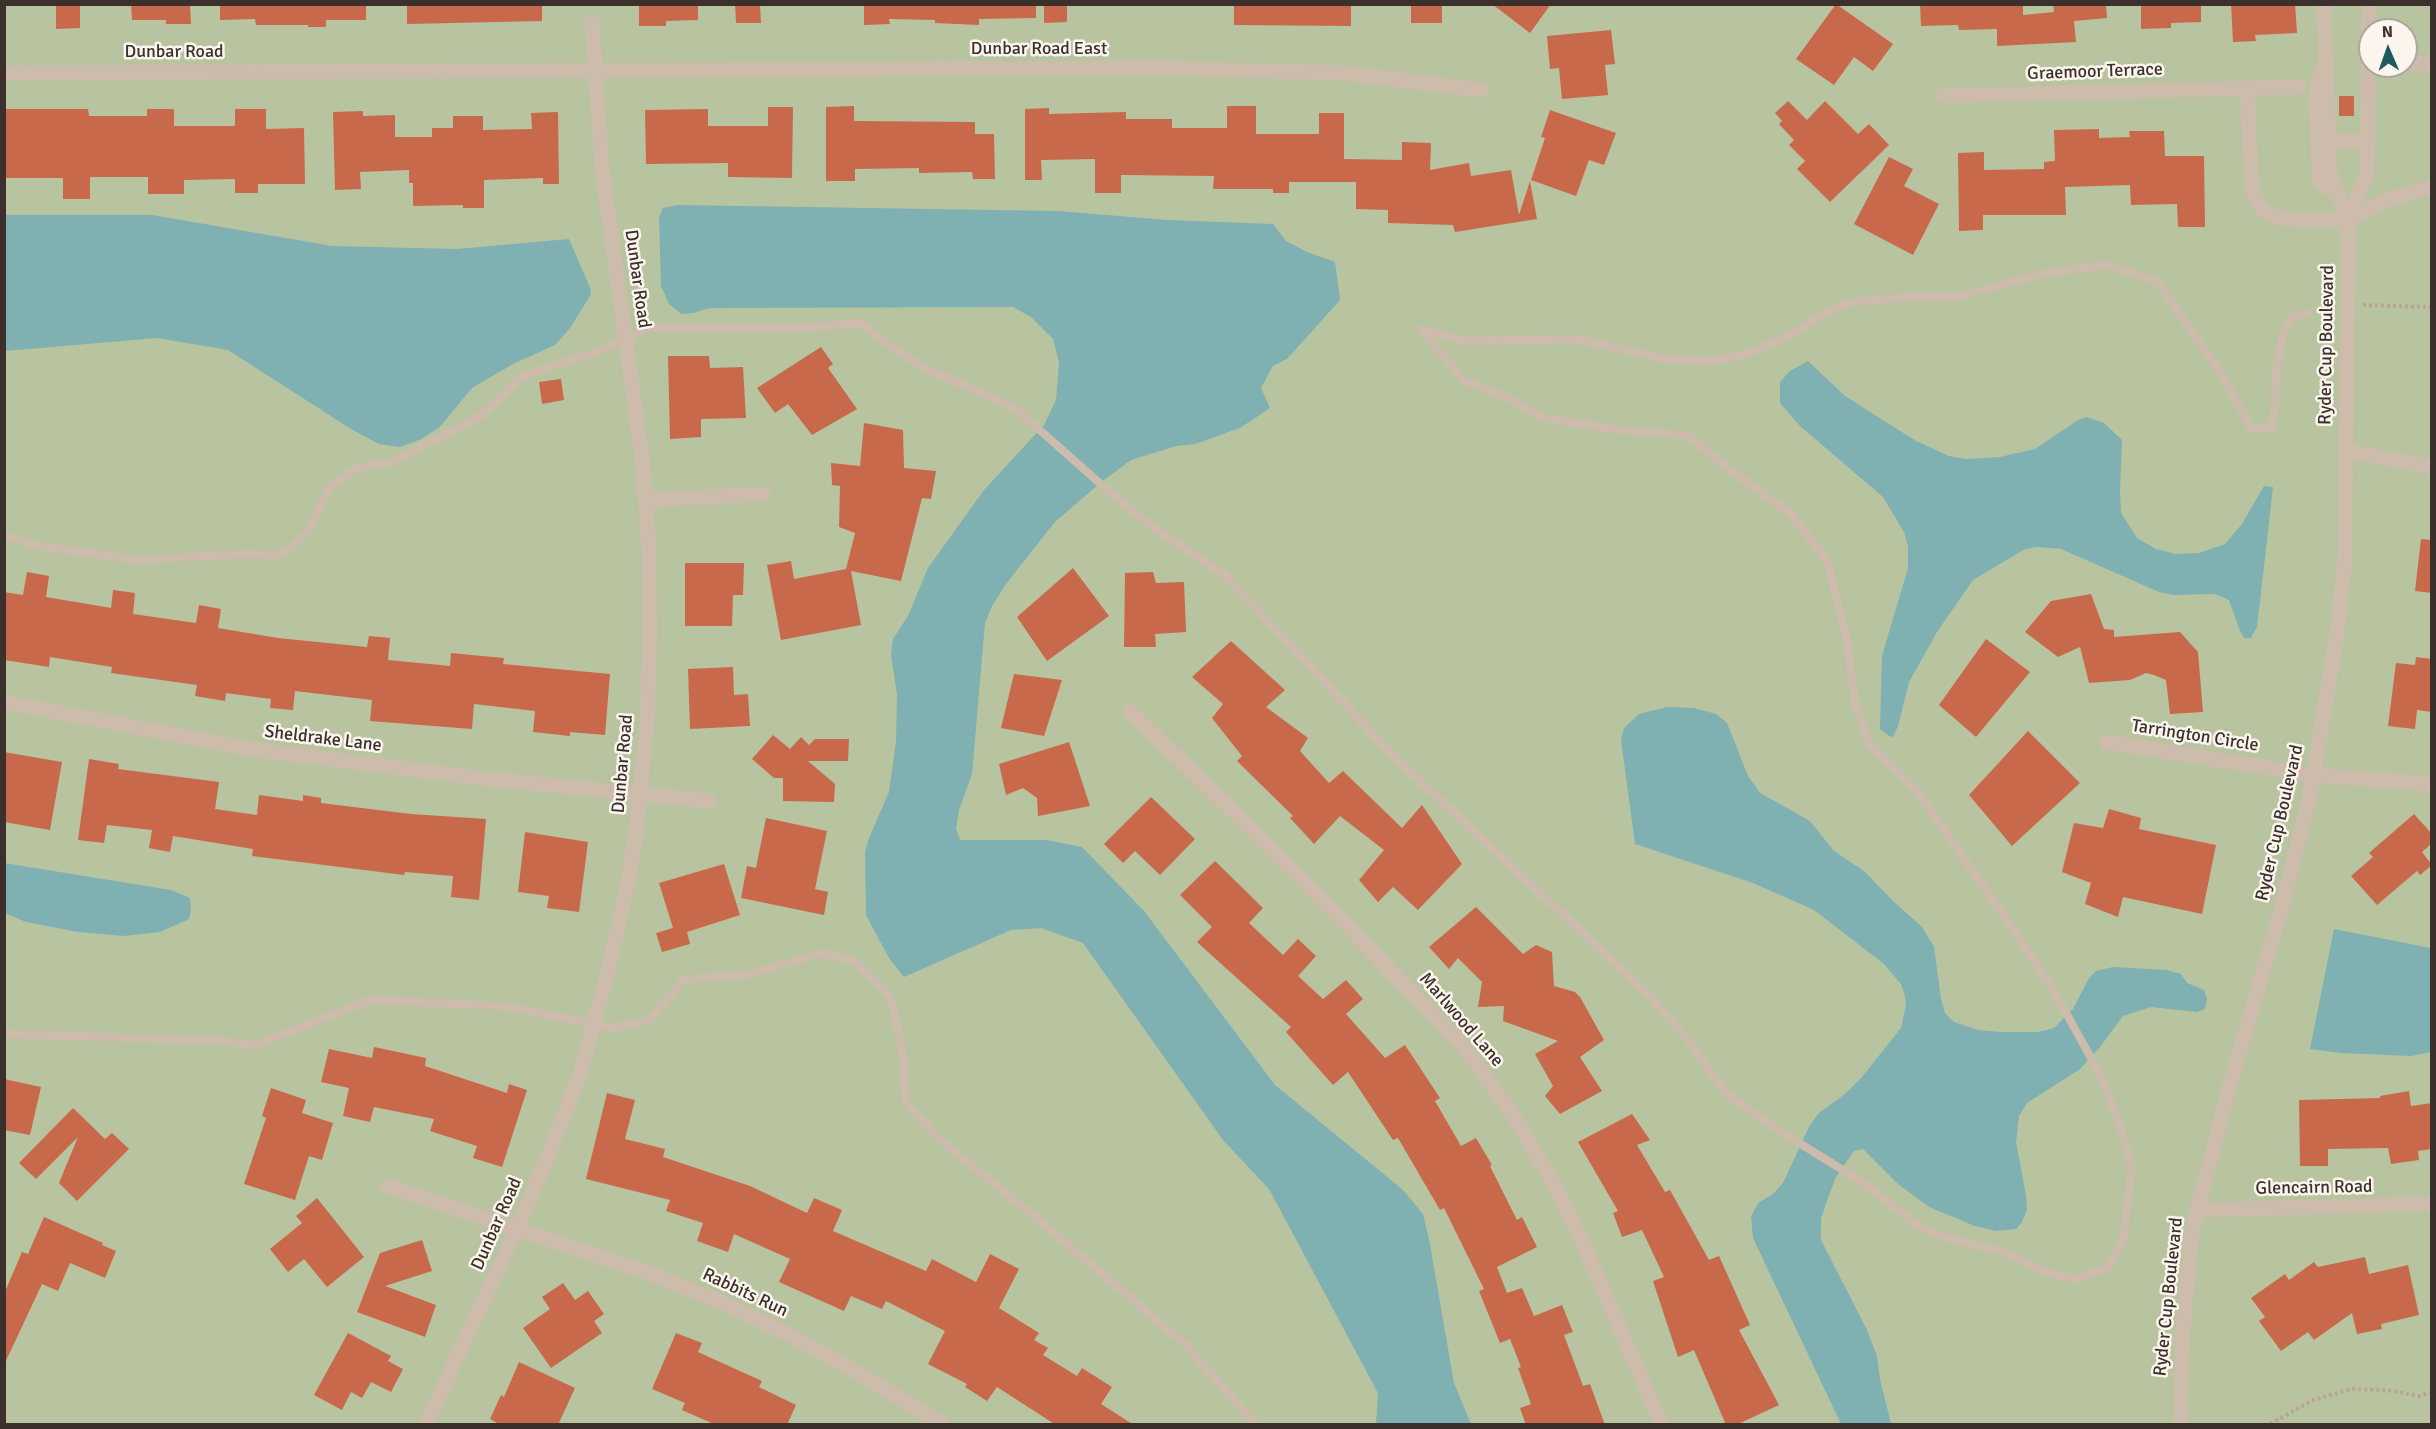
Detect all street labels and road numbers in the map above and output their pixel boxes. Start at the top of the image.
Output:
street label: Dunbar Road East [971,38,1107,60]
street label: Dunbar Road [124,41,224,63]
street label: Graemoor Terrace [2027,59,2163,85]
street label: Dunbar Road [619,228,655,330]
street label: Ryder Cup Boulevard [2315,265,2339,425]
street label: Dunbar Road [608,714,638,814]
street label: Tarrington Circle [2130,715,2260,757]
street label: Sheldrake Lane [263,721,383,757]
street label: Ryder Cup Boulevard [2252,743,2308,903]
street label: Marlwood Lane [1414,969,1508,1071]
street label: Dunbar Road [467,1174,527,1274]
street label: Glencairn Road [2255,1176,2373,1200]
street label: Ryder Cup Boulevard [2150,1216,2188,1378]
street label: Rabbits Run [699,1264,791,1322]

